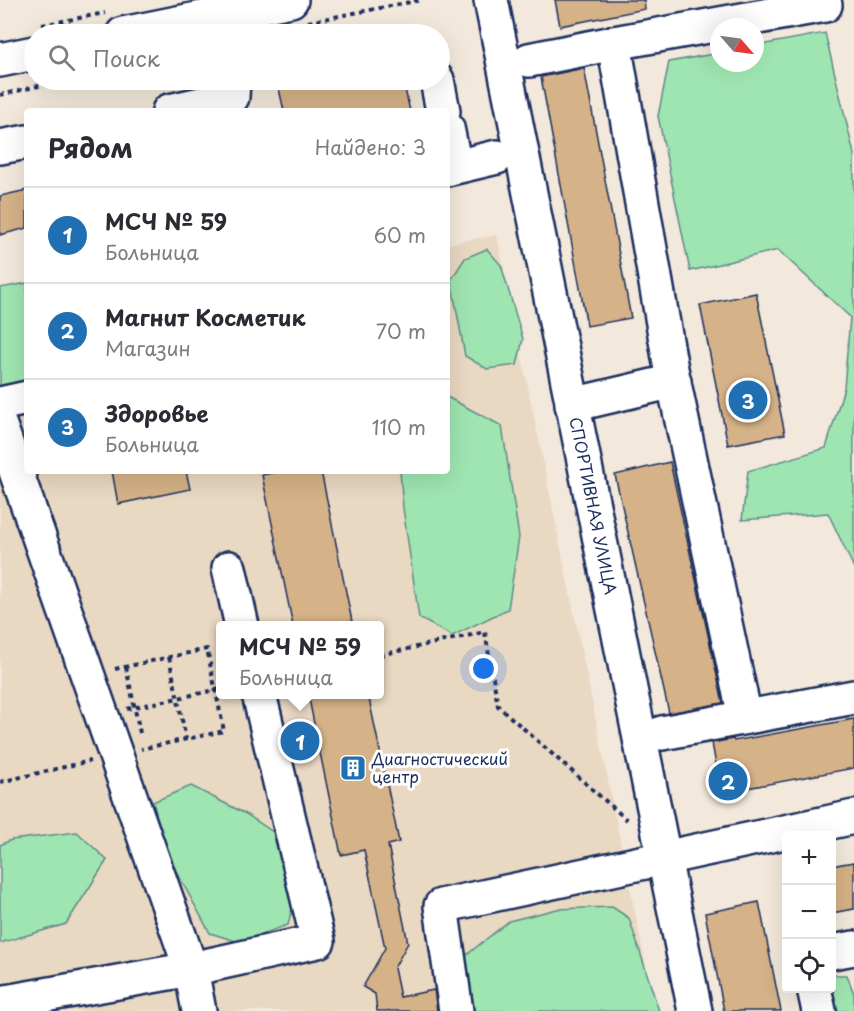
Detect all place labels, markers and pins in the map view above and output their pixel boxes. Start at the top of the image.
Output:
pin: 3 [728,378,768,422]
pin: 1 [280,718,320,764]
place label: Диагностический центр [371,746,508,788]
building icon: Диагностический центр [338,753,368,783]
pin: 2 [708,758,748,804]

